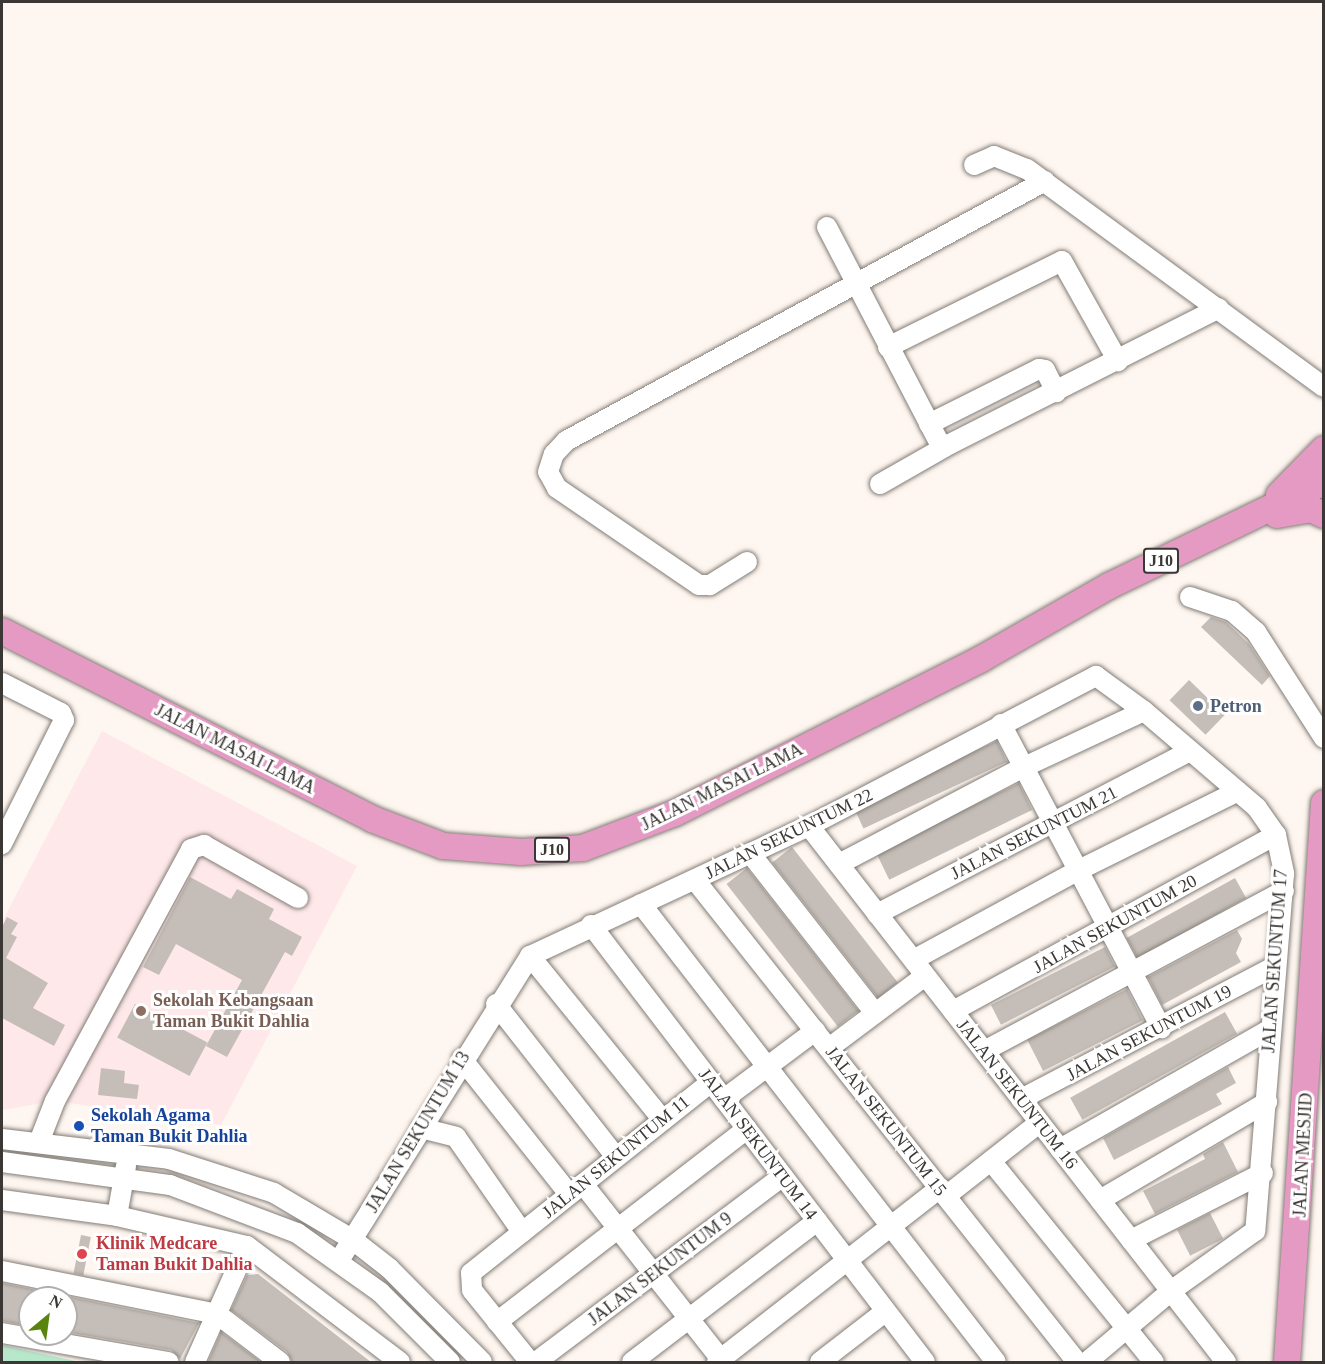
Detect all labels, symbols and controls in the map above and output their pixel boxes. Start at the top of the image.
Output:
road number: J10 [1143,548,1179,574]
place label: Petron [1210,695,1262,717]
street label: JALAN MASAI LAMA [151,699,319,799]
marker: Petron [1191,699,1205,713]
street label: JALAN MASAI LAMA [638,738,806,836]
street label: JALAN SEKUNTUM 21 [947,782,1121,884]
street label: JALAN SEKUNTUM 22 [702,784,876,884]
road number: J10 [534,837,570,863]
street label: JALAN SEKUNTUM 17 [1258,868,1292,1054]
street label: JALAN SEKUNTUM 20 [1029,870,1201,978]
street label: JALAN SEKUNTUM 19 [1063,980,1235,1086]
place label: Sekolah Kebangsaan Taman Bukit Dahlia [153,990,314,1032]
marker: Sekolah Kebangsaan Taman Bukit Dahlia [134,1004,148,1018]
street label: JALAN SEKUNTUM 16 [952,1015,1082,1173]
street label: JALAN SEKUNTUM 15 [821,1042,951,1200]
street label: JALAN SEKUNTUM 13 [361,1048,475,1216]
street label: JALAN SEKUNTUM 14 [694,1064,822,1224]
street label: JALAN SEKUNTUM 11 [538,1091,694,1223]
street label: JALAN MESJID [1289,1092,1317,1218]
place label: Sekolah Agama Taman Bukit Dahlia [91,1105,247,1148]
marker: Sekolah Agama Taman Bukit Dahlia [72,1119,86,1133]
street label: JALAN SEKUNTUM 9 [584,1208,736,1330]
place label: Klinik Medcare Taman Bukit Dahlia [96,1233,252,1276]
marker: Klinik Medcare Taman Bukit Dahlia [73,1245,91,1263]
north arrow [18,1286,78,1346]
text: N [47,1291,65,1312]

